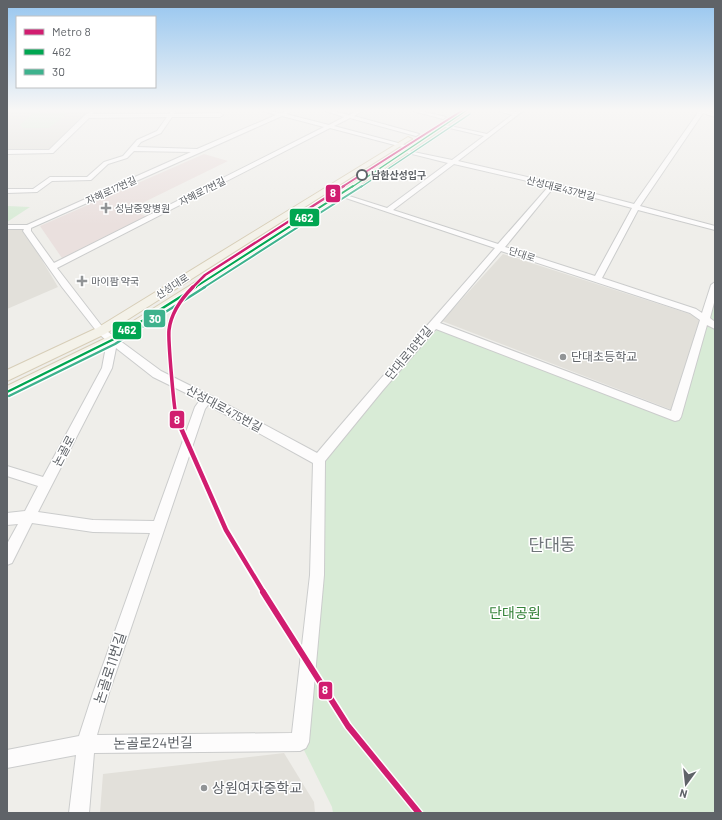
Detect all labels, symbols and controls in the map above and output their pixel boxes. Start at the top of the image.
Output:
legend [16,16,156,88]
text: Metro 8 [52,24,91,38]
text: 462 [52,44,71,58]
text: 30 [52,64,65,78]
marker: 남한산성입구 [356,169,368,181]
place label: 남한산성입구 [371,169,426,181]
street label: 자혜로17번길 [84,173,138,207]
street label: 자혜로7번길 [177,174,227,208]
street label: 산성대로437번길 [525,174,597,202]
line badge: 8 [325,184,341,203]
text: 8 [330,186,336,199]
marker: 성남중앙병원 [100,202,112,214]
place label: 성남중앙병원 [115,202,170,214]
line badge: 462 [289,208,320,227]
text: 462 [295,211,313,224]
street label: 단대로 [507,244,537,264]
street label: 산성대로 [153,271,191,301]
marker: 마이팜 약국 [76,275,88,287]
place label: 마이팜 약국 [91,275,139,287]
line badge: 30 [143,309,166,328]
text: 30 [149,312,161,325]
line badge: 462 [112,321,142,340]
text: 462 [118,323,136,336]
street label: 단대로16번길 [382,323,435,382]
place label: 단대초등학교 [571,349,637,363]
marker: 단대초등학교 [558,352,568,362]
street label: 산성대로475번길 [184,382,265,434]
line badge: 8 [169,410,185,429]
text: 8 [174,413,180,426]
street label: 논골로 [49,433,77,468]
district label: 단대동 [529,534,575,554]
park label: 단대공원 [489,604,541,621]
street label: 논골로11번길 [90,630,129,706]
line badge: 8 [318,681,333,700]
text: 8 [322,683,328,696]
street label: 논골로24번길 [113,733,193,752]
north arrow [666,764,706,804]
place label: 상원여자중학교 [212,779,302,796]
marker: 상원여자중학교 [199,783,209,793]
text: N [678,787,689,801]

